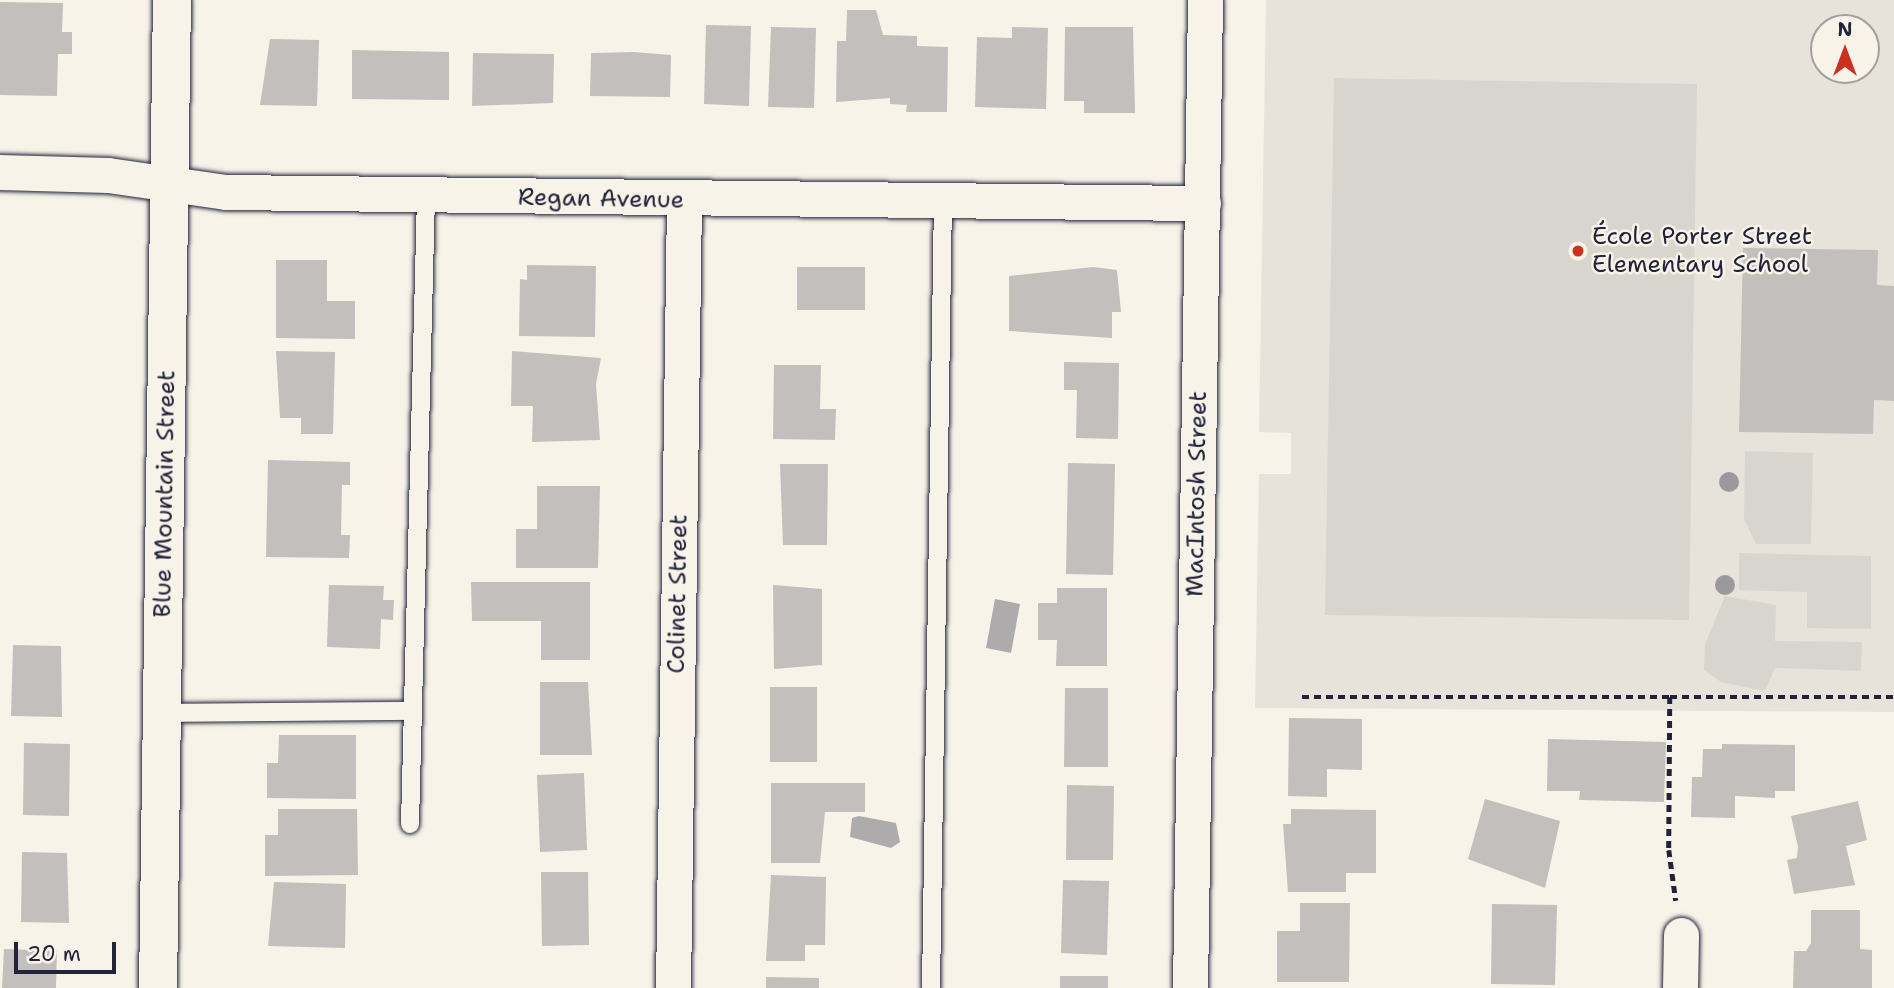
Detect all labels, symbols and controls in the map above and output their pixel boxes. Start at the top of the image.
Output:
north arrow [1810,14,1880,84]
text: N [1837,17,1853,42]
street label: Regan Avenue [518,183,684,215]
place label: École Porter Street Elementary School [1592,223,1812,279]
marker: École Porter Street Elementary School [1570,243,1586,259]
street label: Blue Mountain Street [148,370,182,618]
street label: MacIntosh Street [1181,391,1213,597]
street label: Colinet Street [662,514,694,674]
scale bar [18,928,119,972]
text: 20 m [27,940,81,968]

